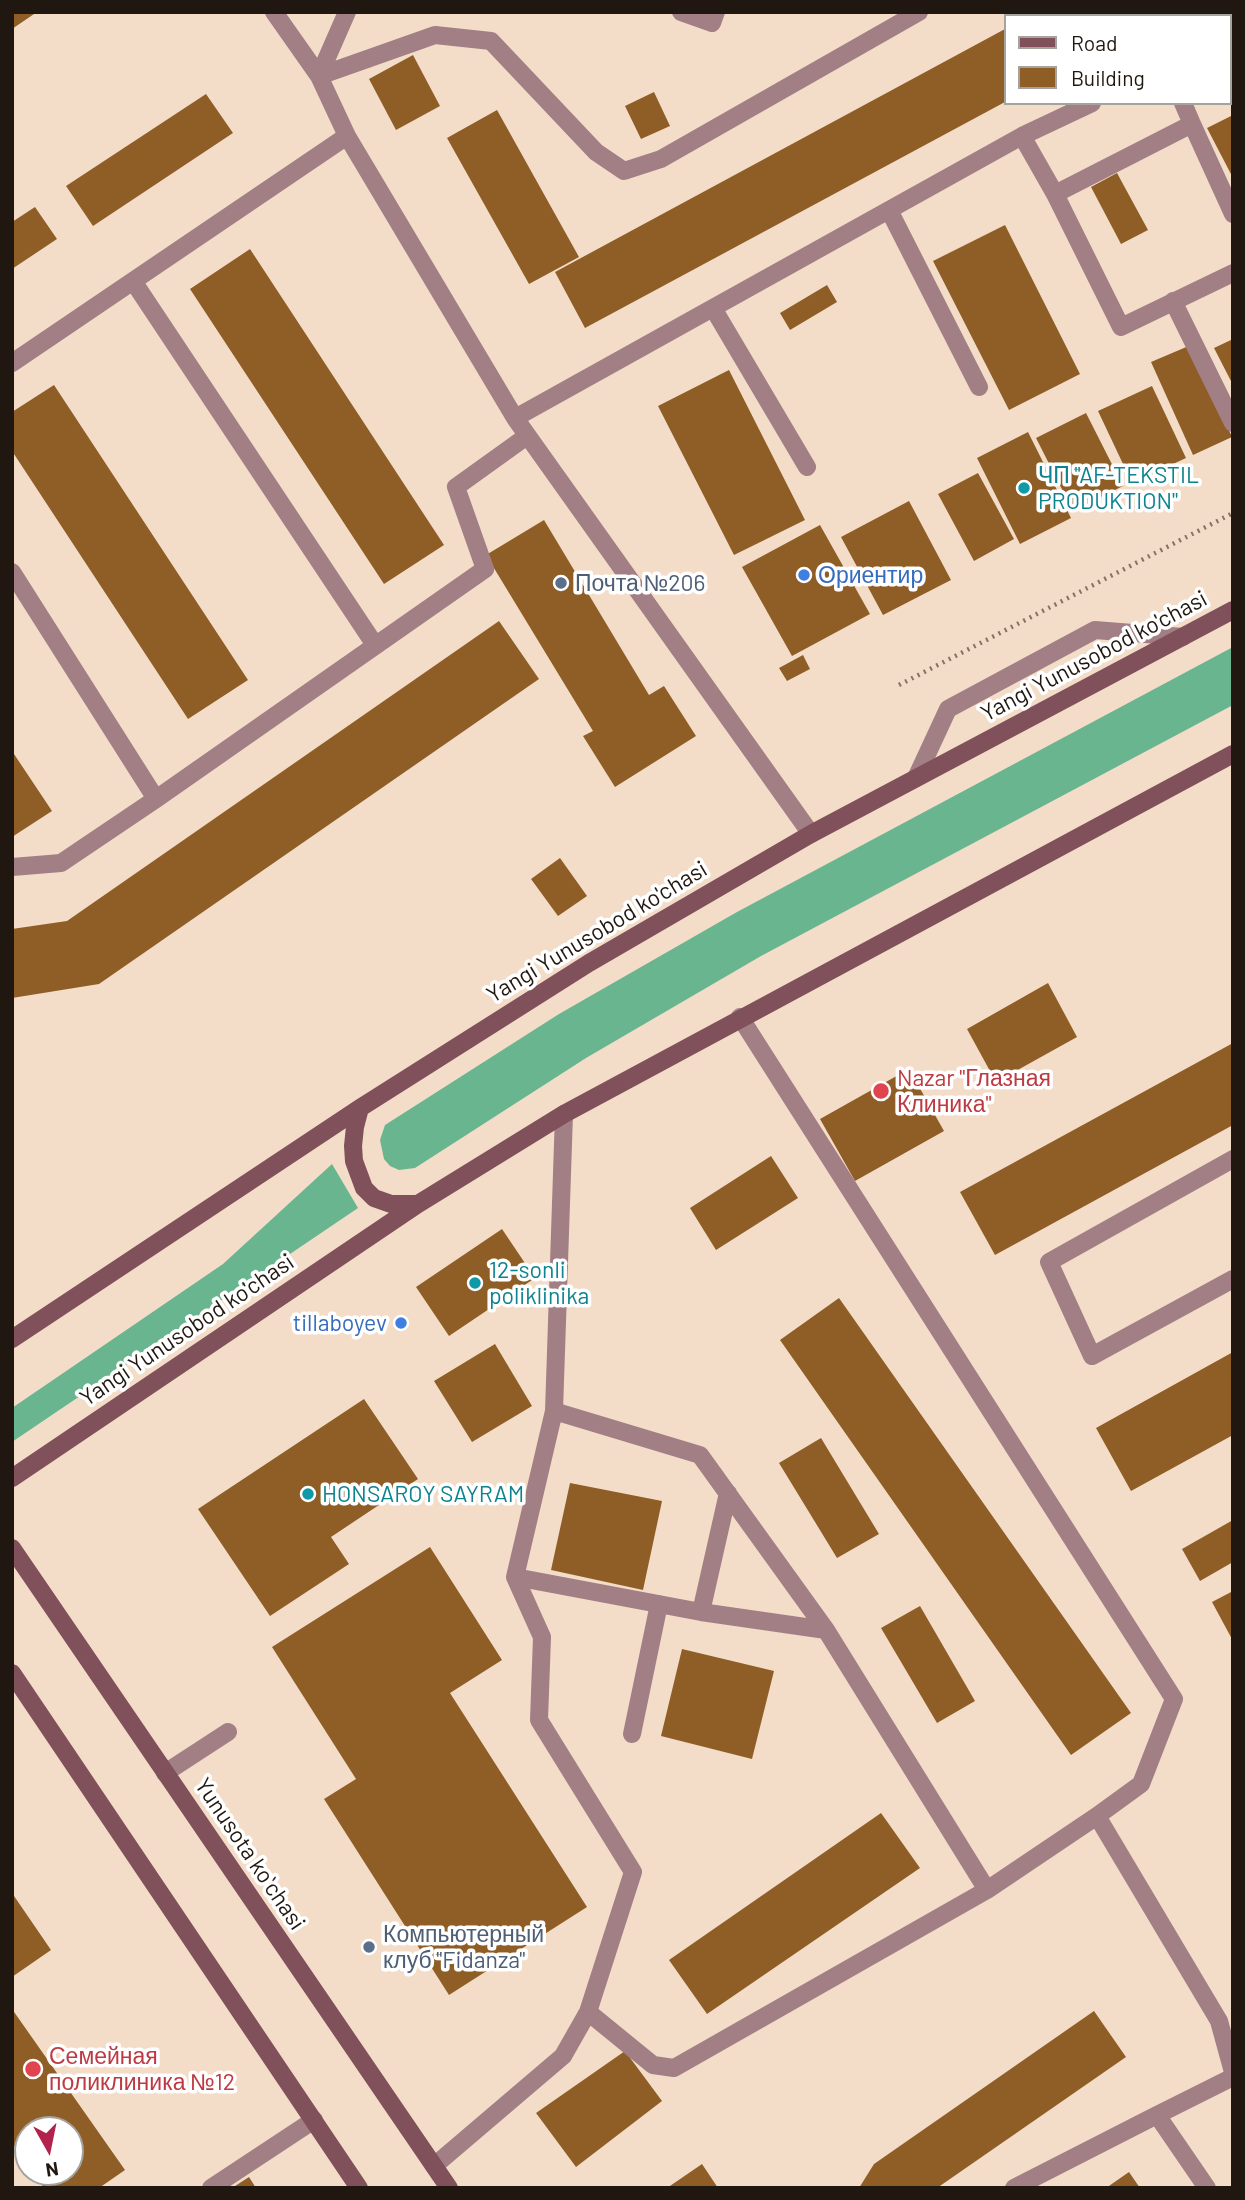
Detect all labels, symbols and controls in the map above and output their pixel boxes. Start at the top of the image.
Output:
legend [1004,14,1231,105]
text: Road [1071,30,1117,55]
text: Building [1071,65,1145,90]
place label: ЧП "AF-TEKSTIL PRODUKTION" [1038,461,1199,515]
marker: ЧП "AF-TEKSTIL PRODUKTION" [1016,480,1032,496]
place label: Ориентир [818,561,923,589]
marker: Ориентир [796,567,812,583]
place label: Почта №206 [575,569,705,597]
marker: Почта №206 [553,575,569,591]
street label: Yangi Yunusobod ko'chasi [976,585,1212,727]
street label: Yangi Yunusobod ko'chasi [482,855,712,1009]
place label: Nazar "Глазная Клиника" [897,1064,1051,1118]
marker: Nazar "Глазная Клиника" [871,1081,891,1101]
street label: Yangi Yunusobod ko'chasi [75,1248,299,1412]
place label: 12-sonli poliklinika [489,1256,589,1310]
marker: 12-sonli poliklinika [467,1275,483,1291]
place label: tillaboyev [293,1309,387,1337]
marker: tillaboyev [393,1315,409,1331]
place label: HONSAROY SAYRAM [322,1480,524,1508]
marker: HONSAROY SAYRAM [300,1486,316,1502]
street label: Yunusota koʻchasi [189,1773,311,1935]
place label: Компьютерный клуб "Fidanza" [383,1920,544,1974]
marker: Компьютерный клуб "Fidanza" [361,1939,377,1955]
place label: Семейная поликлиника №12 [49,2042,235,2096]
marker: Семейная поликлиника №12 [23,2059,43,2079]
north arrow [14,2116,84,2186]
text: N [44,2158,60,2183]

